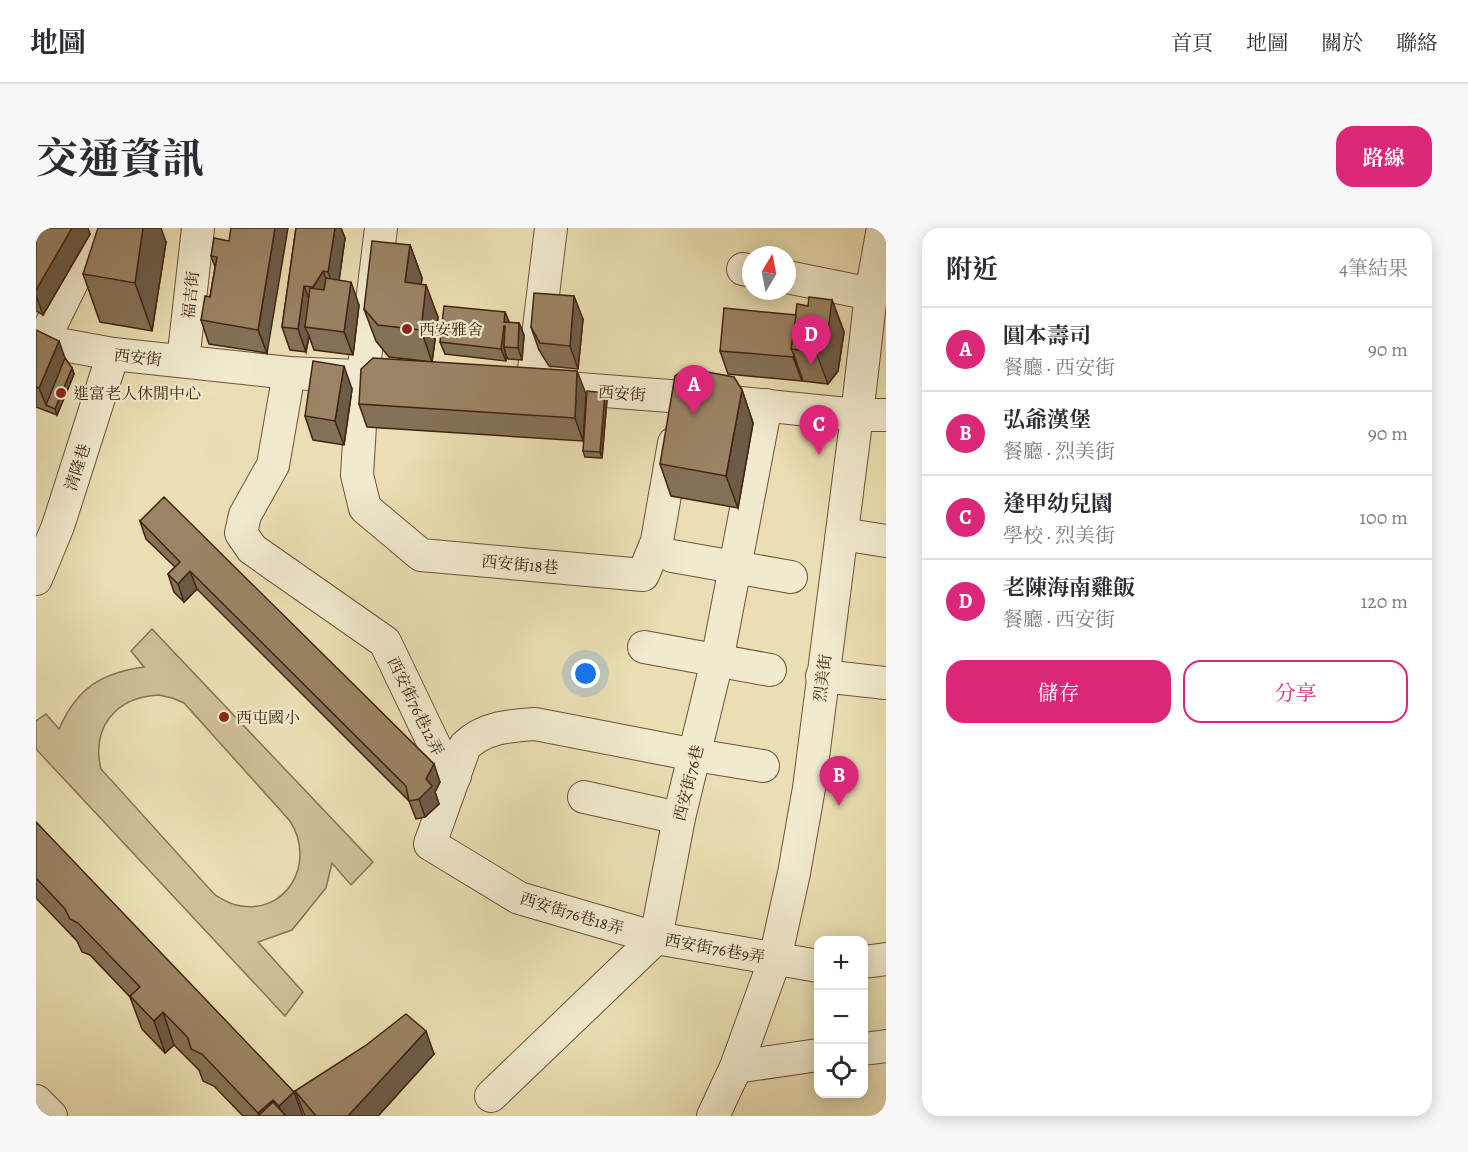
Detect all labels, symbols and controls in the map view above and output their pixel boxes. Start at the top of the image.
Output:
text: 地圖 [30,24,86,62]
text: 首頁 [1171,29,1213,57]
text: 地圖 [1246,29,1288,57]
text: 關於 [1321,29,1363,57]
text: 聯絡 [1396,29,1438,57]
button: 路線 [1336,126,1432,187]
text: 交通資訊 [36,130,204,187]
north arrow [742,246,796,300]
text: 附近 [946,252,998,287]
text: 4筆結果 [1339,255,1408,282]
street label: 福吉街 [178,270,204,320]
pin: D [792,316,830,365]
place label: 西安雅舍 [419,319,483,341]
text: 圓本壽司 [1003,321,1091,351]
marker: 西安雅舍 [400,322,414,336]
text: A [959,336,972,363]
text: 90 m [1368,336,1408,363]
street label: 西安街 [113,345,163,371]
text: 餐廳 · 西安街 [1003,354,1115,381]
pin: A [674,366,714,415]
street label: 西安街 [597,381,647,407]
place label: 進富老人休閒中心 [73,383,201,405]
marker: 進富老人休閒中心 [54,386,68,400]
text: 弘爺漢堡 [1003,405,1091,435]
pin: C [800,406,838,455]
text: B [959,420,972,447]
text: 90 m [1368,420,1408,447]
text: 餐廳 · 烈美街 [1003,438,1115,465]
street label: 清隆巷 [60,441,96,494]
text: 逢甲幼兒園 [1003,489,1113,519]
text: C [959,504,972,531]
text: 100 m [1359,504,1408,531]
text: 學校 · 烈美街 [1003,522,1115,549]
street label: 西安街18巷 [480,551,559,579]
text: 老陳海南雞飯 [1003,573,1135,603]
text: D [959,588,972,615]
text: 120 m [1360,588,1408,615]
text: 餐廳 · 西安街 [1003,606,1115,633]
street label: 西安街76巷12弄 [382,653,448,759]
street label: 烈美街 [809,653,837,703]
your location [571,659,600,688]
button: 儲存 [946,660,1171,723]
button: 分享 [1183,660,1408,723]
place label: 西屯國小 [236,707,300,729]
marker: 西屯國小 [217,710,231,724]
street label: 西安街76巷 [669,743,709,824]
pin: B [820,756,858,806]
street label: 西安街76巷18弄 [517,888,626,940]
street label: 西安街76巷9弄 [663,929,767,969]
map controls [814,936,868,1098]
button: + [814,936,868,990]
button: − [814,990,868,1044]
button: locate [814,1044,868,1098]

